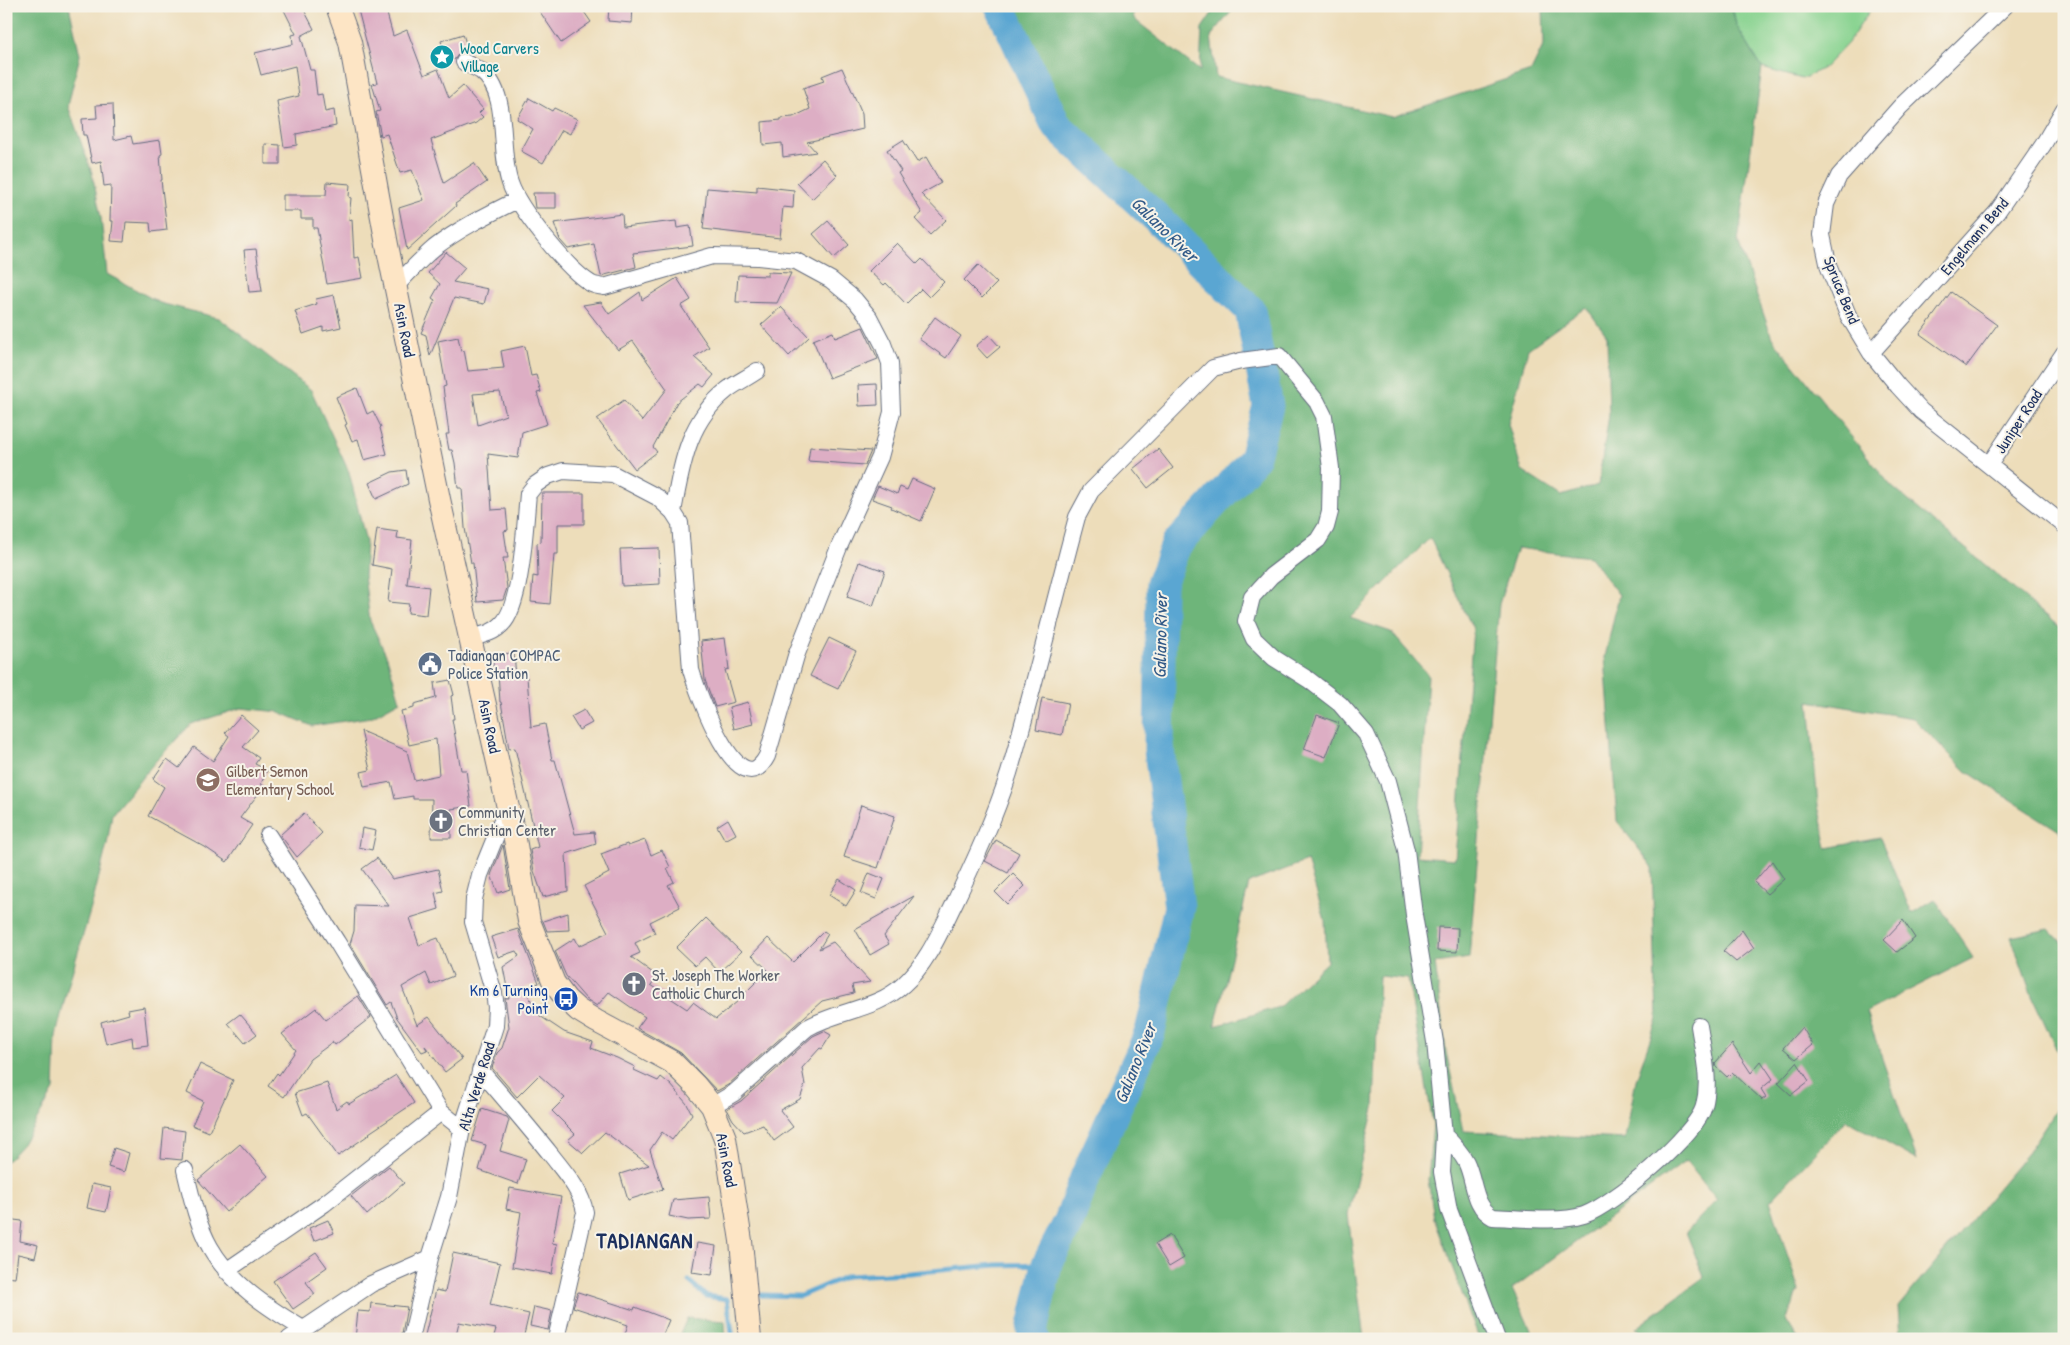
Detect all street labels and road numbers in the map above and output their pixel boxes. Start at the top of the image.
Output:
street label: Engelmann Bend [1935,192,2013,280]
street label: Spruce Bend [1819,253,1865,327]
street label: Asin Road [389,301,421,359]
street label: Juniper Road [1989,385,2047,457]
street label: Asin Road [474,697,506,755]
street label: Alta Verde Road [452,1039,500,1133]
street label: Asin Road [711,1131,743,1189]

